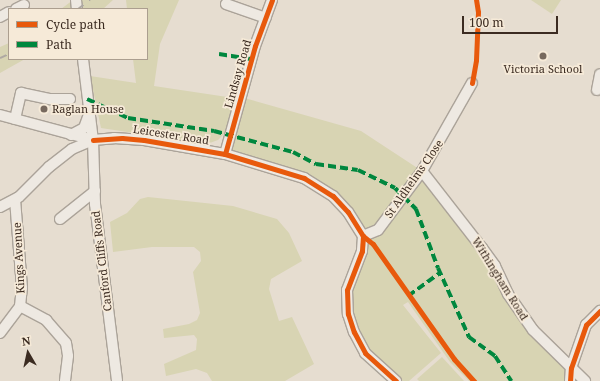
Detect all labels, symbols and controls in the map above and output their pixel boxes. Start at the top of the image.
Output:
legend [8,8,148,60]
scale bar [464,8,560,34]
text: 100 m [469,14,504,31]
text: Cycle path [46,16,105,33]
text: Path [46,36,72,53]
street label: Lindsay Road [222,38,254,110]
marker: Victoria School [538,51,548,61]
place label: Victoria School [504,62,582,76]
place label: Raglan House [52,102,124,116]
marker: Raglan House [39,104,49,114]
street label: Leicester Road [132,122,210,148]
street label: St Aldhelms Close [382,137,446,221]
street label: Canford Cliffs Road [89,210,115,312]
street label: Kings Avenue [11,222,27,294]
street label: Withingham Road [469,235,531,323]
north arrow [8,333,48,373]
text: N [21,333,31,349]

